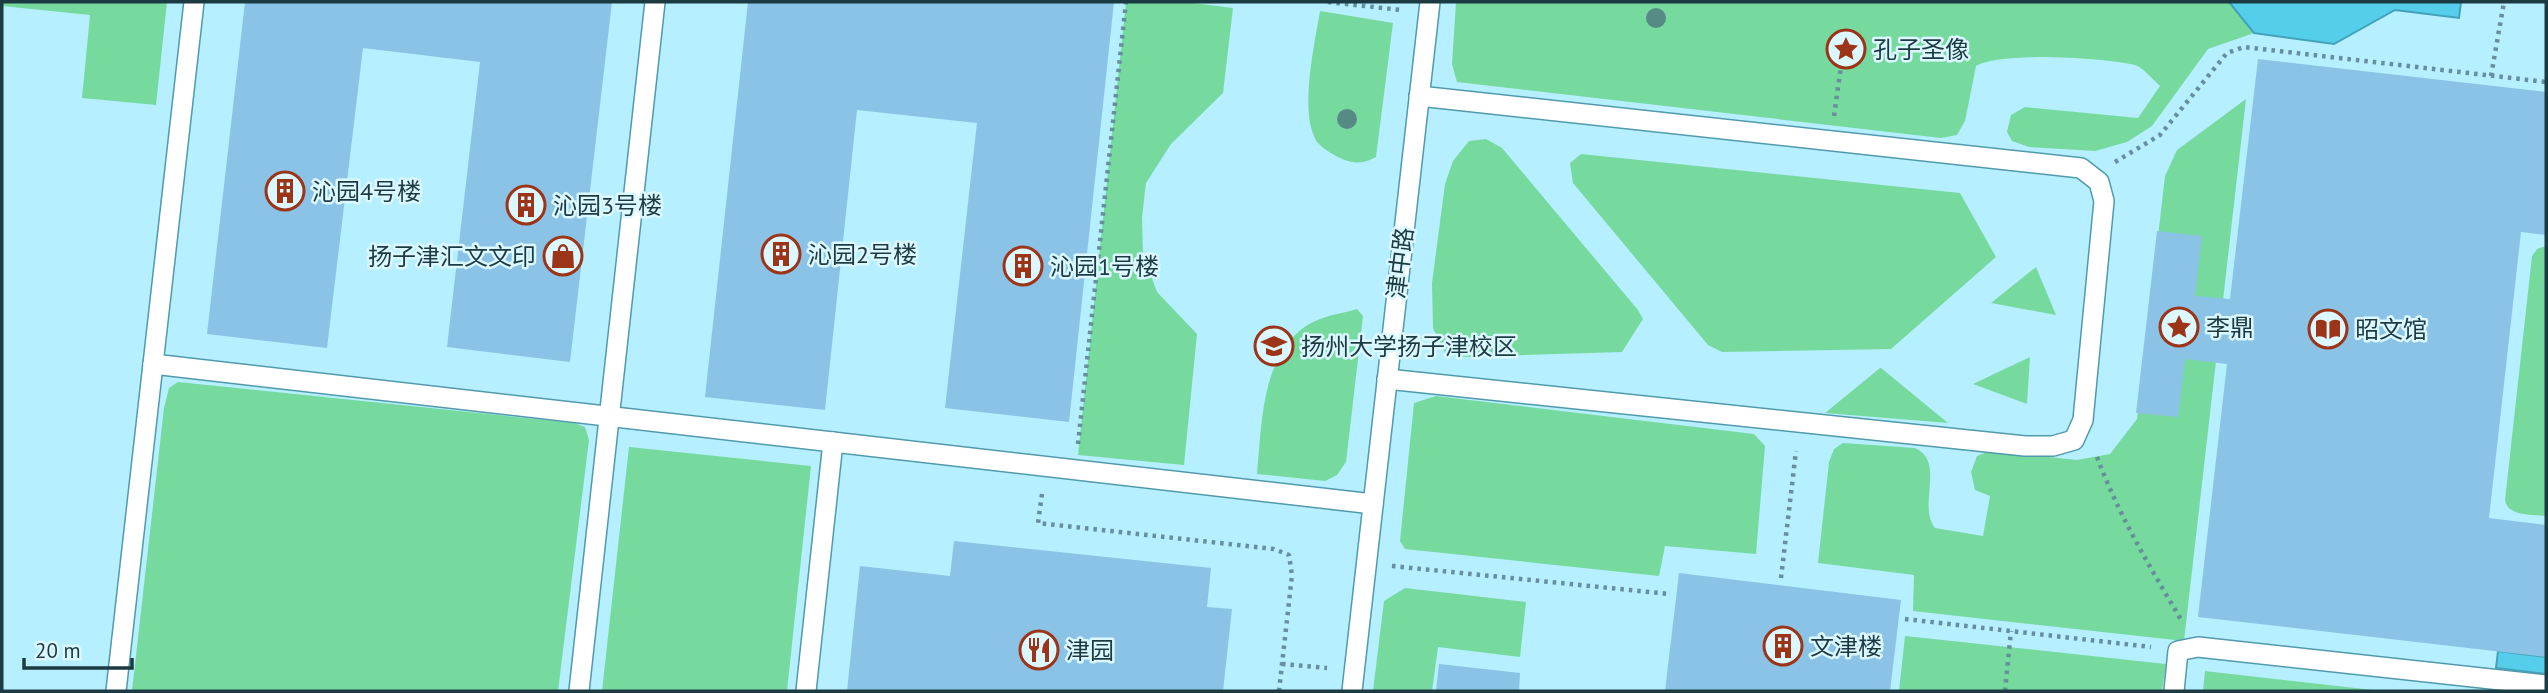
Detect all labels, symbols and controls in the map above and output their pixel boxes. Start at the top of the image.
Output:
place icon: 孔子圣像 [1825,28,1867,70]
place label: 孔子圣像 [1873,34,1969,65]
building icon: 沁园4号楼 [264,170,306,212]
place label: 沁园4号楼 [312,176,421,207]
building icon: 沁园3号楼 [505,184,547,226]
place label: 沁园3号楼 [553,190,662,221]
street label: 津中路 [1380,225,1420,301]
building icon: 沁园2号楼 [760,233,802,275]
shop icon: 扬子津汇文文印 [542,235,584,277]
place label: 沁园2号楼 [808,239,917,270]
place label: 扬子津汇文文印 [368,241,536,272]
building icon: 沁园1号楼 [1002,245,1044,287]
place label: 沁园1号楼 [1050,251,1159,282]
place icon: 李鼎 [2158,306,2200,348]
library icon: 昭文馆 [2307,308,2349,350]
place label: 李鼎 [2206,312,2254,343]
place label: 昭文馆 [2355,314,2427,345]
school or university icon: 扬州大学扬子津校区 [1253,325,1295,367]
place label: 扬州大学扬子津校区 [1301,331,1517,362]
building icon: 文津楼 [1762,625,1804,667]
scale bar [24,626,133,670]
restaurant icon: 津园 [1018,629,1060,671]
place label: 文津楼 [1810,631,1882,662]
place label: 津园 [1066,635,1114,666]
text: 20 m [35,637,81,664]

